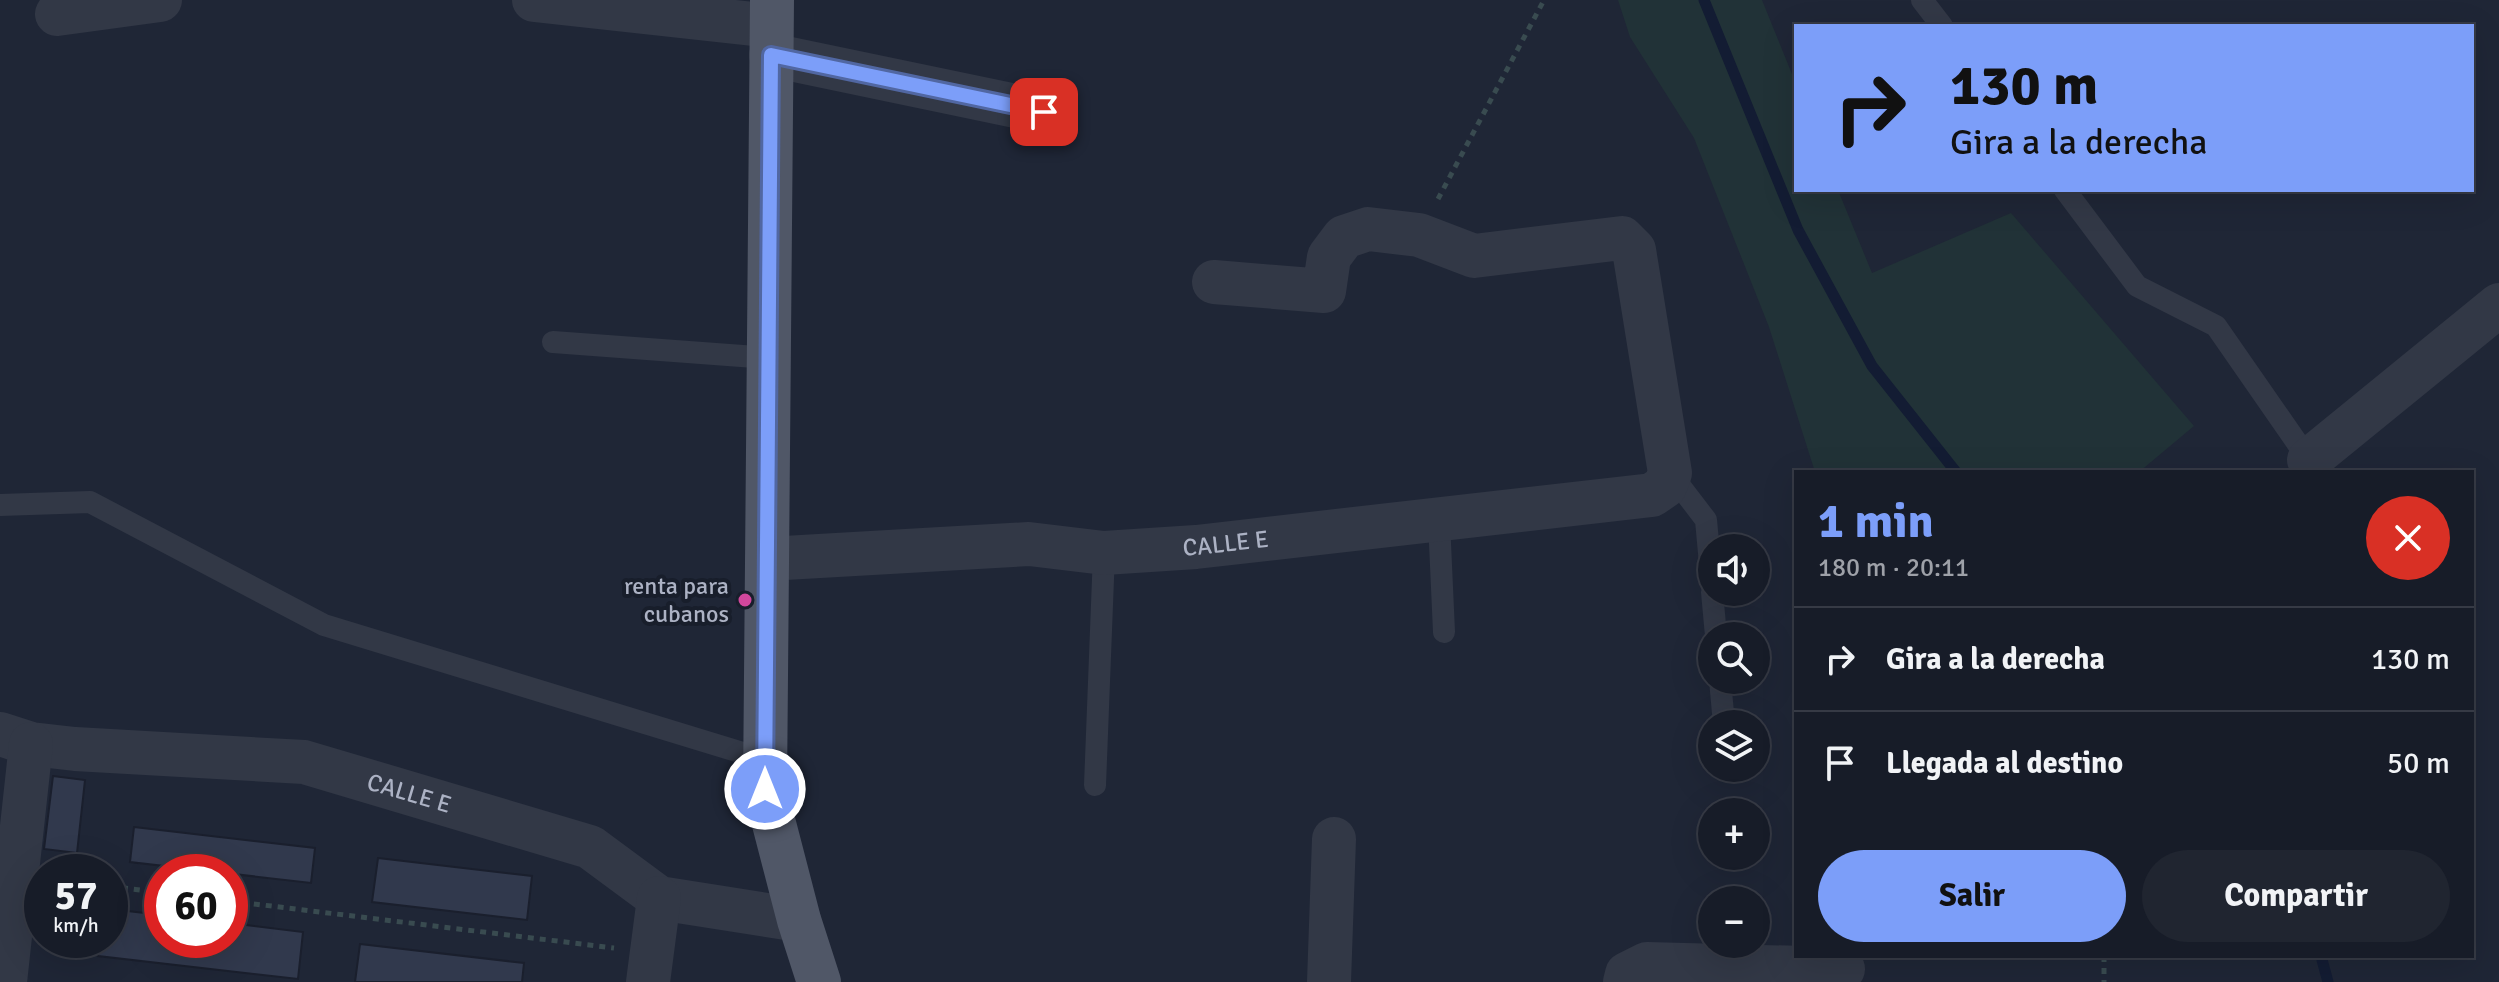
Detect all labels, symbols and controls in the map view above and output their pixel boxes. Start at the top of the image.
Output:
text: 130 m [1950,51,2098,120]
icon: right [1818,56,1922,160]
pin [1010,78,1078,146]
icon: arrive [1022,90,1066,134]
text: Gira a la derecha [1950,120,2208,165]
text: 1 min [1818,492,1934,551]
button: close [2366,496,2450,580]
street label: CALLE E [1182,524,1270,563]
map controls [1698,534,1770,958]
button: sound [1698,534,1770,606]
text: 180 m · 20:11 [1818,552,1969,584]
place label: renta para cubanos [624,571,729,629]
marker: renta para cubanos [736,591,754,609]
button: search [1698,622,1770,694]
icon: right [1818,637,1862,681]
text: Gira a la derecha [1886,641,2105,678]
text: 130 m [2371,641,2450,678]
button: layers [1698,710,1770,782]
icon: arrive [1818,741,1862,785]
text: Llegada al destino [1886,745,2123,782]
text: 50 m [2387,745,2450,782]
position arrow [723,747,807,831]
street label: CALLE E [364,767,455,820]
button: + [1698,798,1770,870]
button: Salir [1818,850,2126,942]
button: Compartir [2142,850,2450,942]
speed limit sign: 60 [144,854,248,958]
text: 57 [54,871,98,921]
button: − [1698,886,1770,958]
text: km/h [53,913,99,938]

